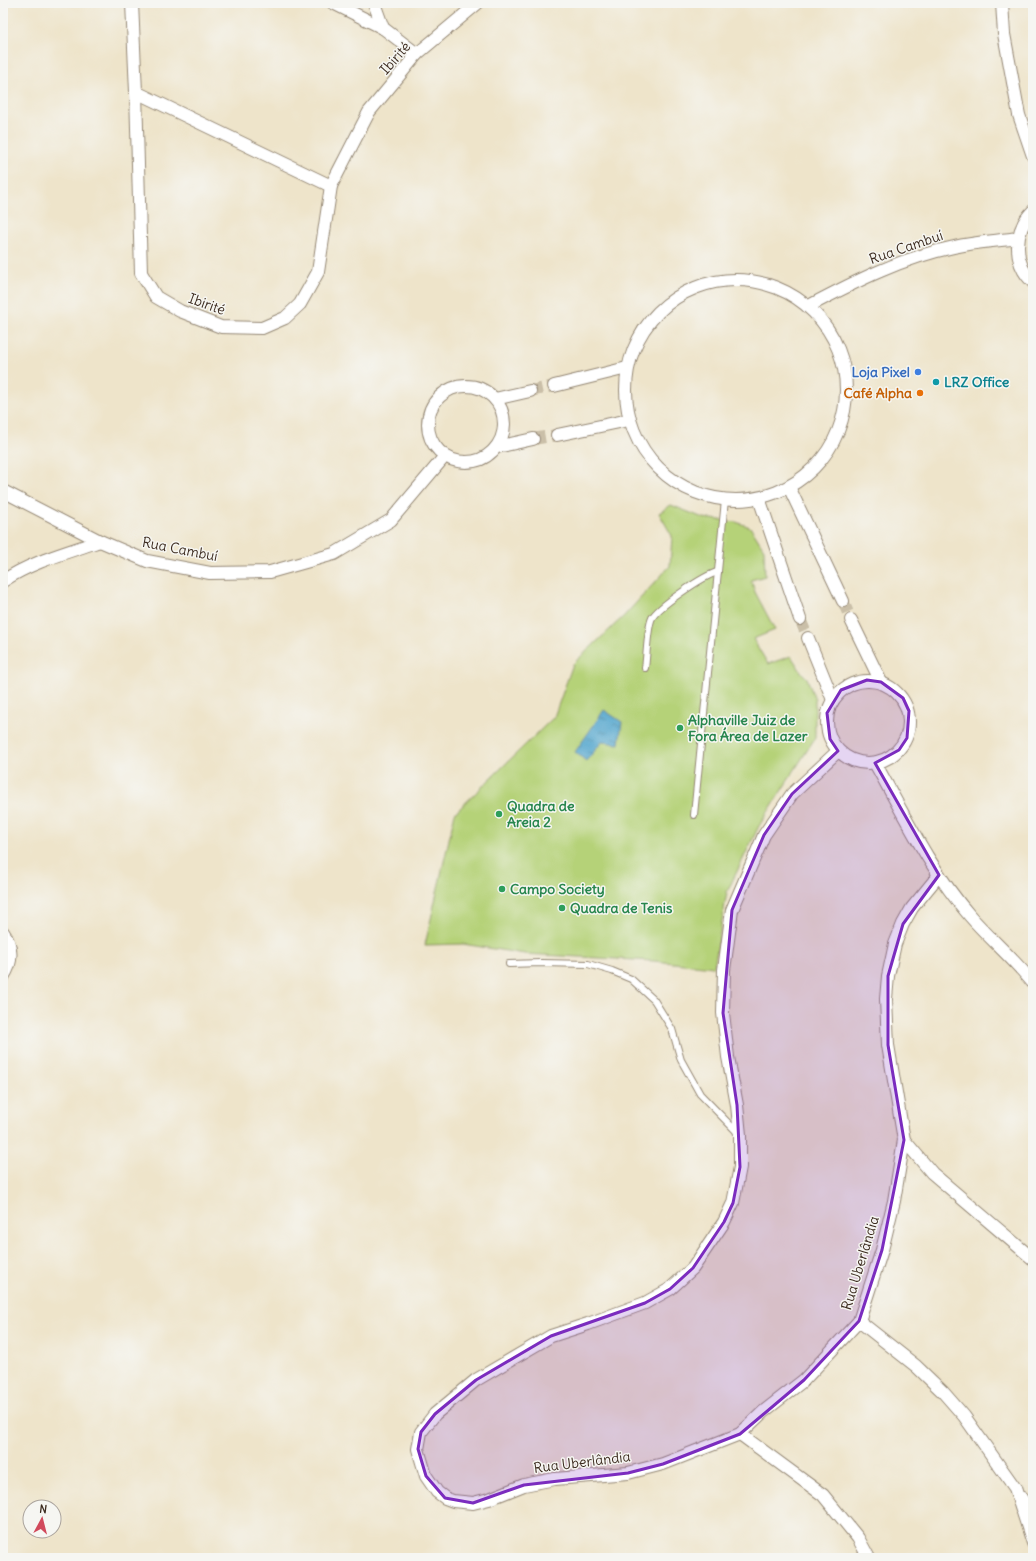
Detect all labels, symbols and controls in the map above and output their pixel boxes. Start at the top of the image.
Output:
street label: Ibirité [376,38,414,78]
street label: Rua Cambuí [867,226,945,268]
street label: Ibirité [186,289,228,319]
place label: Loja Pixel [852,363,910,381]
marker: Loja Pixel [913,367,923,377]
place label: LRZ Office [944,373,1010,391]
marker: LRZ Office [931,377,941,387]
place label: Café Alpha [844,384,912,402]
marker: Café Alpha [915,388,925,398]
street label: Rua Cambuí [141,533,219,565]
place label: Alphaville Juiz de Fora Área de Lazer [688,711,808,745]
marker: Alphaville Juiz de Fora Área de Lazer [675,723,685,733]
place label: Quadra de Areia 2 [507,797,575,831]
marker: Quadra de Areia 2 [494,809,504,819]
place label: Campo Society [510,880,605,898]
marker: Campo Society [497,884,507,894]
place label: Quadra de Tenis [570,899,673,917]
marker: Quadra de Tenis [557,903,567,913]
street label: Rua Uberlândia [837,1214,883,1312]
street label: Rua Uberlândia [533,1447,631,1477]
north arrow [22,1499,62,1539]
text: N [39,1502,48,1516]

